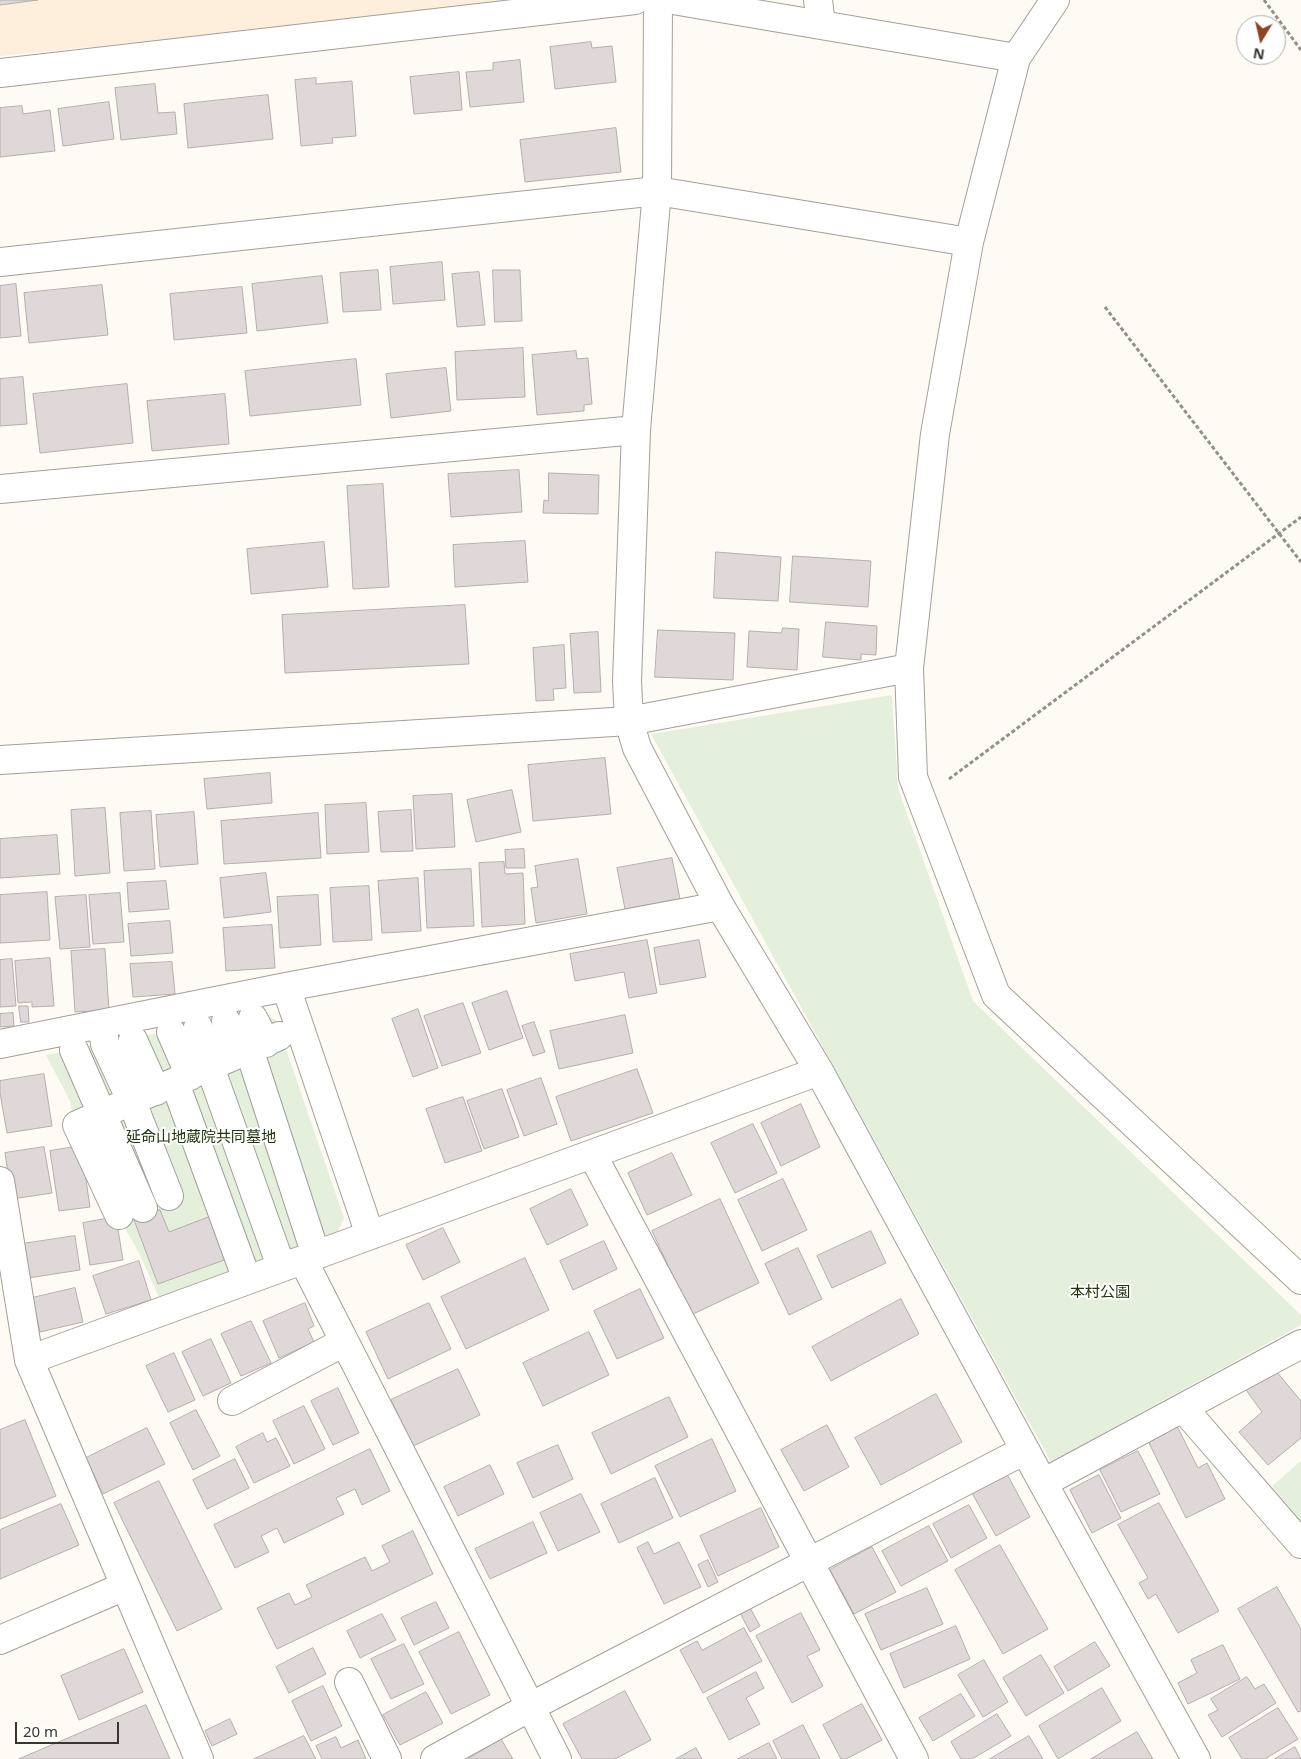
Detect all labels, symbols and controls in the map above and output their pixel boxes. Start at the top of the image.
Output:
north arrow [1236,15,1286,65]
text: N [1252,44,1266,65]
park label: 延命山地蔵院共同墓地 [126,1129,276,1147]
park label: 本村公園 [1070,1284,1130,1302]
scale bar [18,1712,121,1744]
text: 20 m [23,1721,58,1741]

